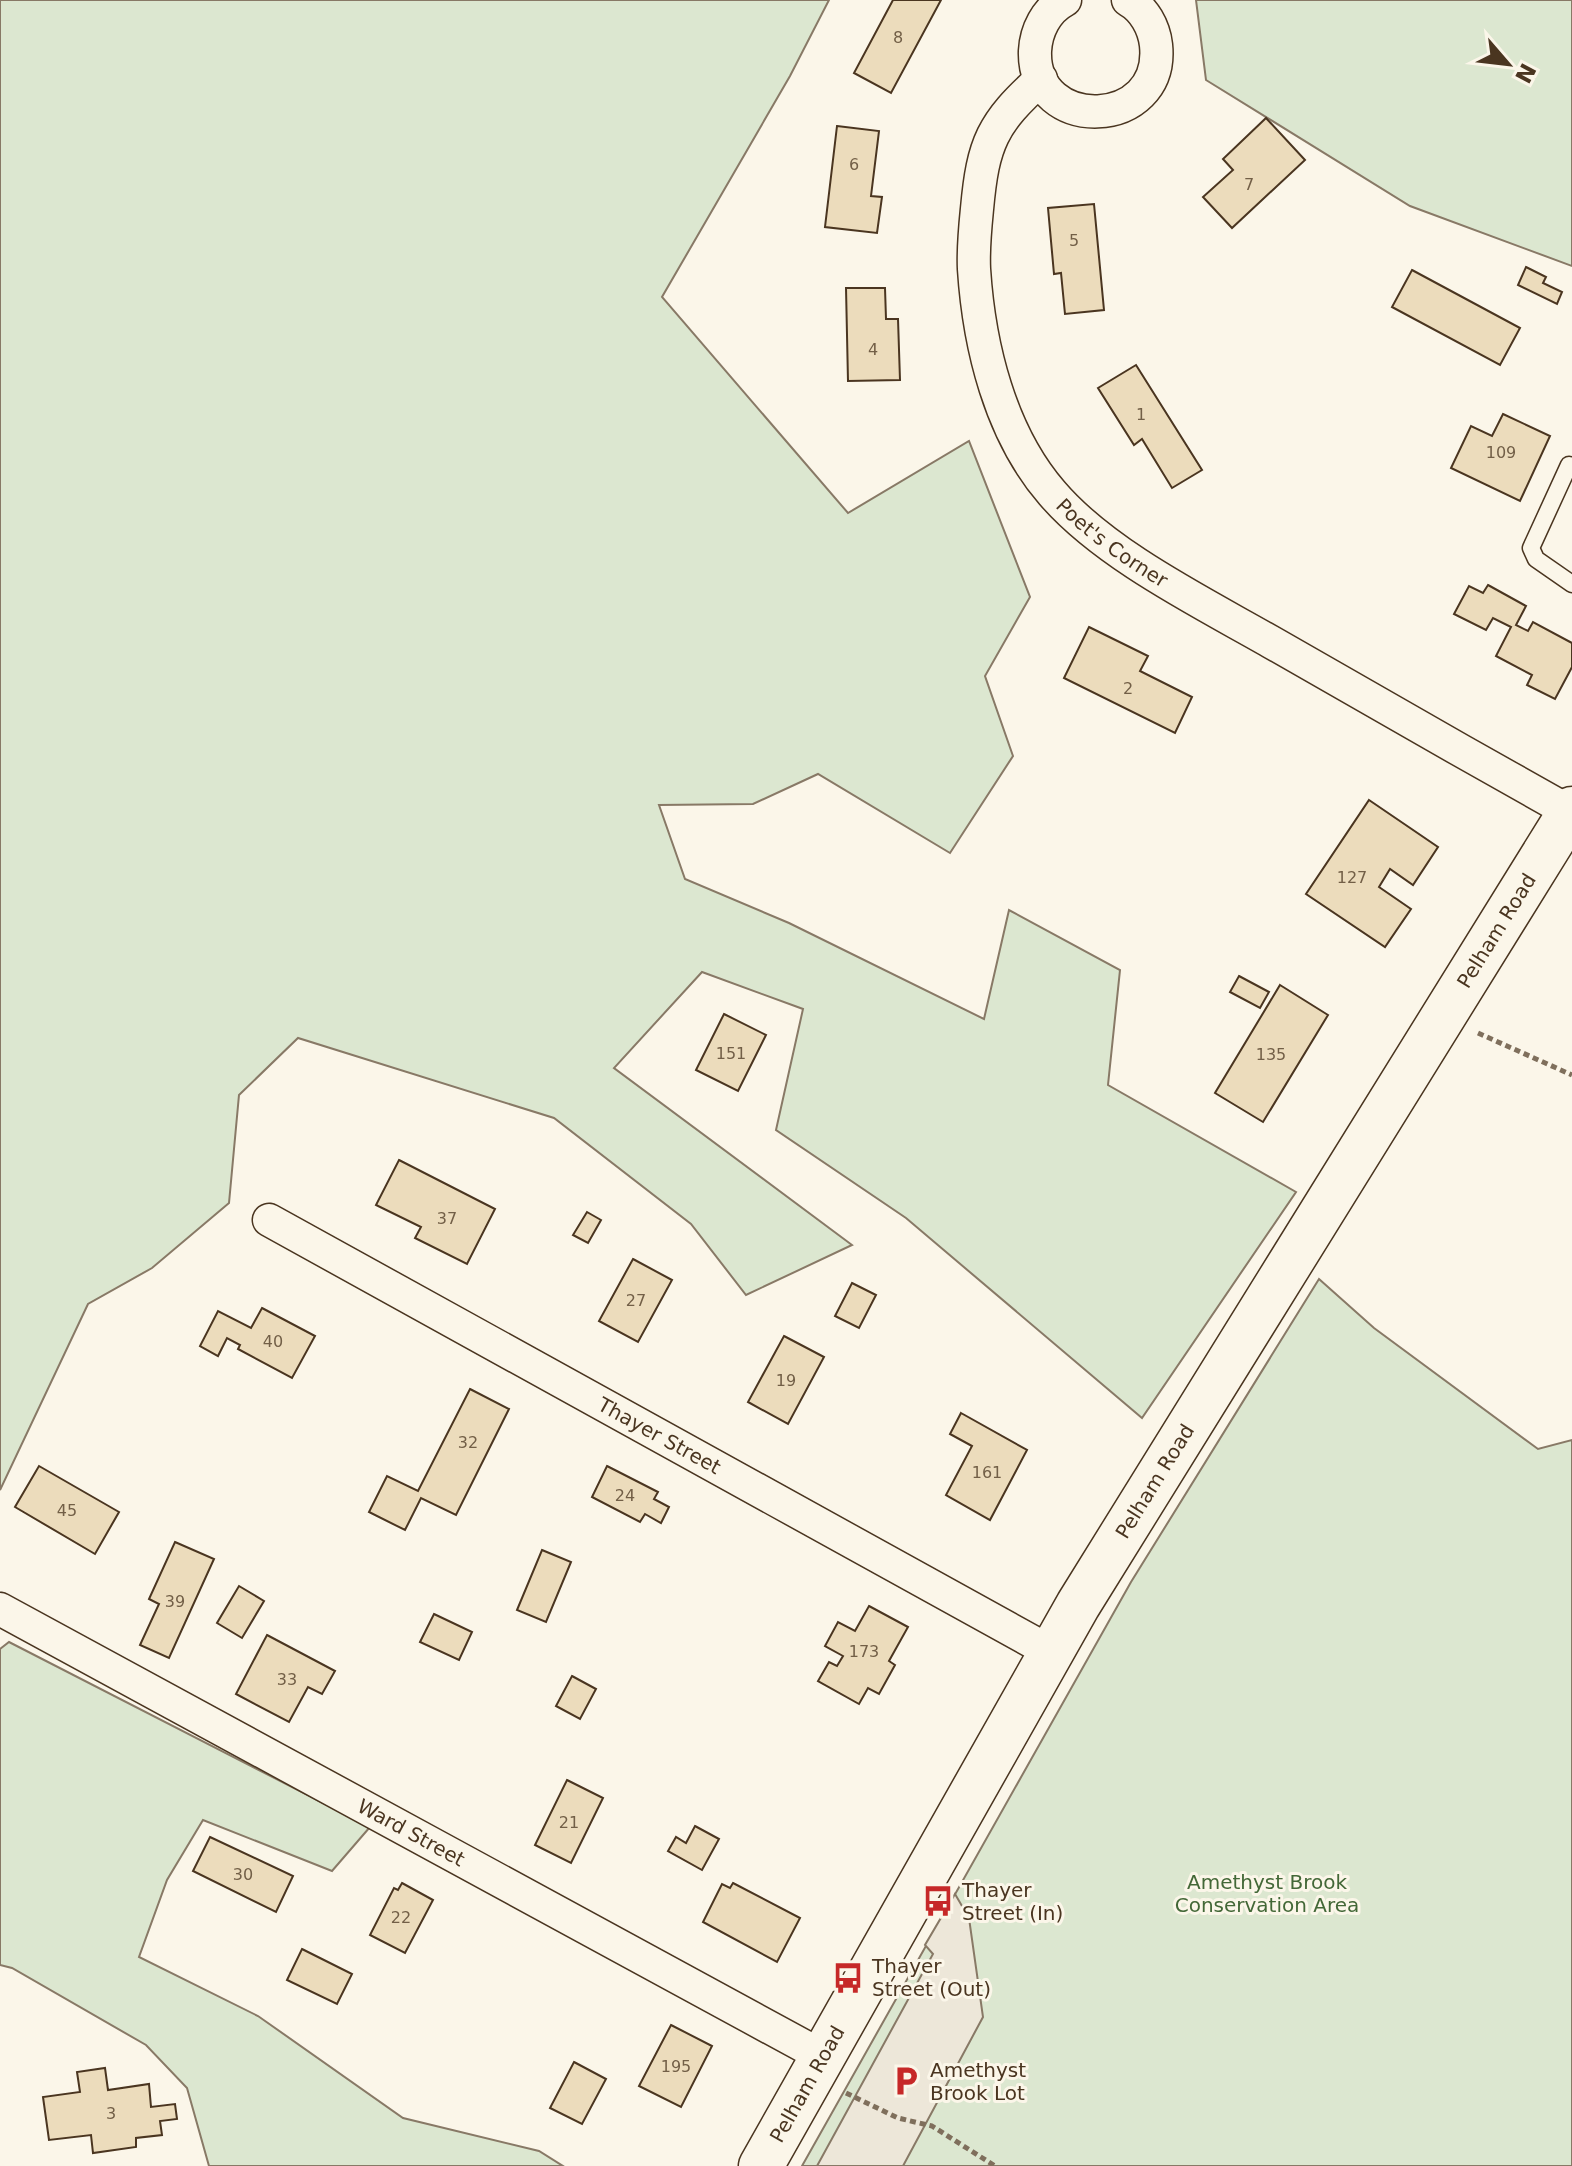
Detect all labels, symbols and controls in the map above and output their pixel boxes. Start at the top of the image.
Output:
north arrow [1468,24,1548,104]
house number: 8 [893,28,903,47]
text: N [1510,59,1541,87]
house number: 6 [849,155,859,174]
house number: 7 [1244,175,1254,194]
house number: 5 [1069,231,1079,250]
house number: 4 [868,340,878,359]
house number: 1 [1136,405,1146,424]
house number: 109 [1486,443,1516,462]
street label: Poet's Corner [1051,493,1173,593]
house number: 2 [1123,679,1133,698]
house number: 127 [1337,868,1367,887]
street label: Pelham Road [1452,869,1541,992]
house number: 151 [716,1044,746,1063]
house number: 135 [1256,1045,1286,1064]
house number: 37 [437,1209,457,1228]
house number: 27 [626,1291,646,1310]
house number: 40 [263,1332,283,1351]
house number: 19 [776,1371,796,1390]
street label: Thayer Street [593,1392,725,1479]
street label: Pelham Road [1110,1420,1199,1543]
house number: 32 [458,1433,478,1452]
house number: 161 [972,1463,1002,1482]
house number: 24 [615,1486,635,1505]
house number: 45 [57,1501,77,1520]
house number: 39 [165,1592,185,1611]
house number: 173 [849,1642,879,1661]
house number: 33 [277,1670,297,1689]
street label: Ward Street [353,1794,469,1872]
house number: 21 [559,1813,579,1832]
house number: 30 [233,1865,253,1884]
park label: Amethyst Brook Conservation Area [1175,1870,1359,1917]
place label: Thayer Street (In) [961,1878,1063,1925]
bus stop icon: Thayer Street (In) [921,1884,955,1918]
house number: 22 [391,1908,411,1927]
place label: Thayer Street (Out) [871,1954,991,2001]
bus stop icon: Thayer Street (Out) [831,1961,865,1995]
street label: Pelham Road [765,2022,850,2147]
house number: 195 [661,2057,691,2076]
place label: Amethyst Brook Lot [930,2058,1026,2105]
parking icon: Amethyst Brook Lot [889,2064,923,2098]
house number: 3 [106,2104,116,2123]

